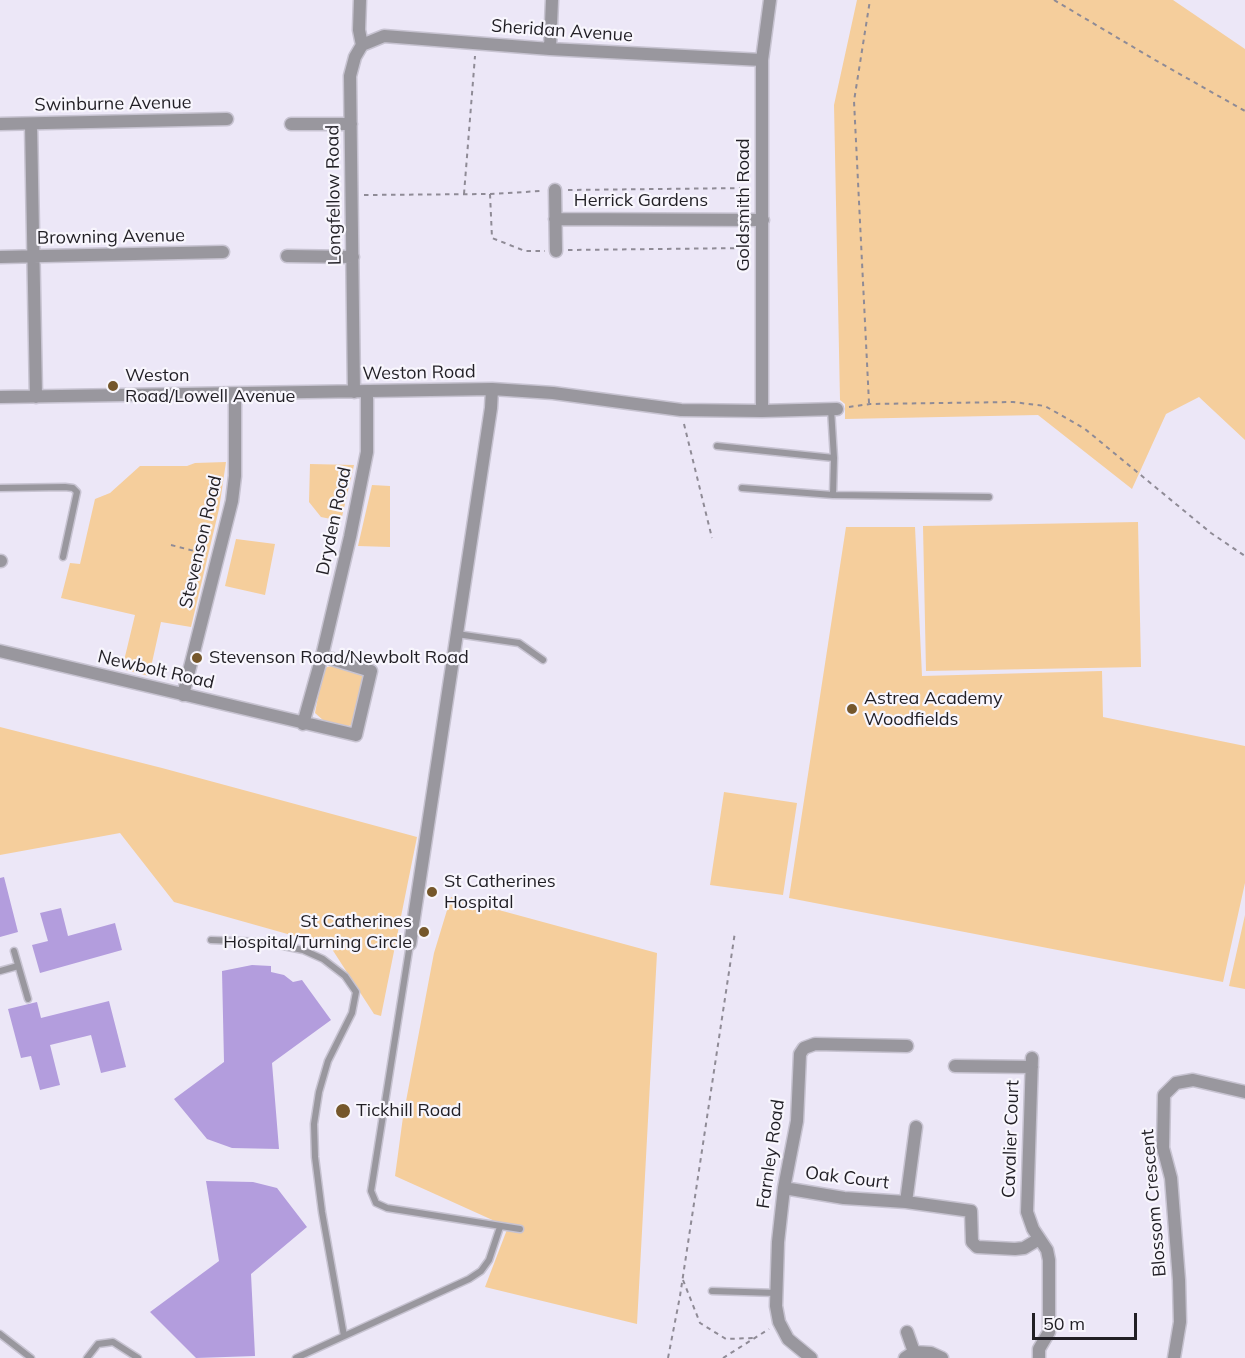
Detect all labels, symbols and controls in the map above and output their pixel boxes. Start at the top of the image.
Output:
street label: Sheridan Avenue [490,15,634,47]
street label: Swinburne Avenue [34,92,192,116]
street label: Longfellow Road [322,125,346,265]
street label: Goldsmith Road [733,138,755,272]
street label: Herrick Gardens [574,190,708,212]
street label: Browning Avenue [37,225,185,249]
street label: Weston Road [362,361,476,385]
place label: Weston Road/Lowell Avenue [125,365,295,407]
marker: Weston Road/Lowell Avenue [106,379,120,393]
street label: Dryden Road [312,465,356,577]
street label: Stevenson Road [175,474,227,610]
street label: Newbolt Road [95,646,217,694]
place label: Stevenson Road/Newbolt Road [209,647,469,669]
marker: Stevenson Road/Newbolt Road [190,651,204,665]
place label: Astrea Academy Woodfields [864,688,1003,730]
marker: Astrea Academy Woodfields [845,702,859,716]
place label: St Catherines Hospital [444,871,556,914]
marker: St Catherines Hospital [425,885,439,899]
place label: St Catherines Hospital/Turning Circle [223,911,412,954]
marker: St Catherines Hospital/Turning Circle [417,925,431,939]
street label: Cavalier Court [998,1080,1024,1198]
street label: Farnley Road [753,1098,789,1210]
place label: Tickhill Road [356,1100,462,1122]
marker: Tickhill Road [334,1102,352,1120]
street label: Blossom Crescent [1137,1128,1171,1278]
street label: Oak Court [804,1162,890,1194]
scale bar [1035,1301,1140,1339]
text: 50 m [1043,1312,1085,1335]

